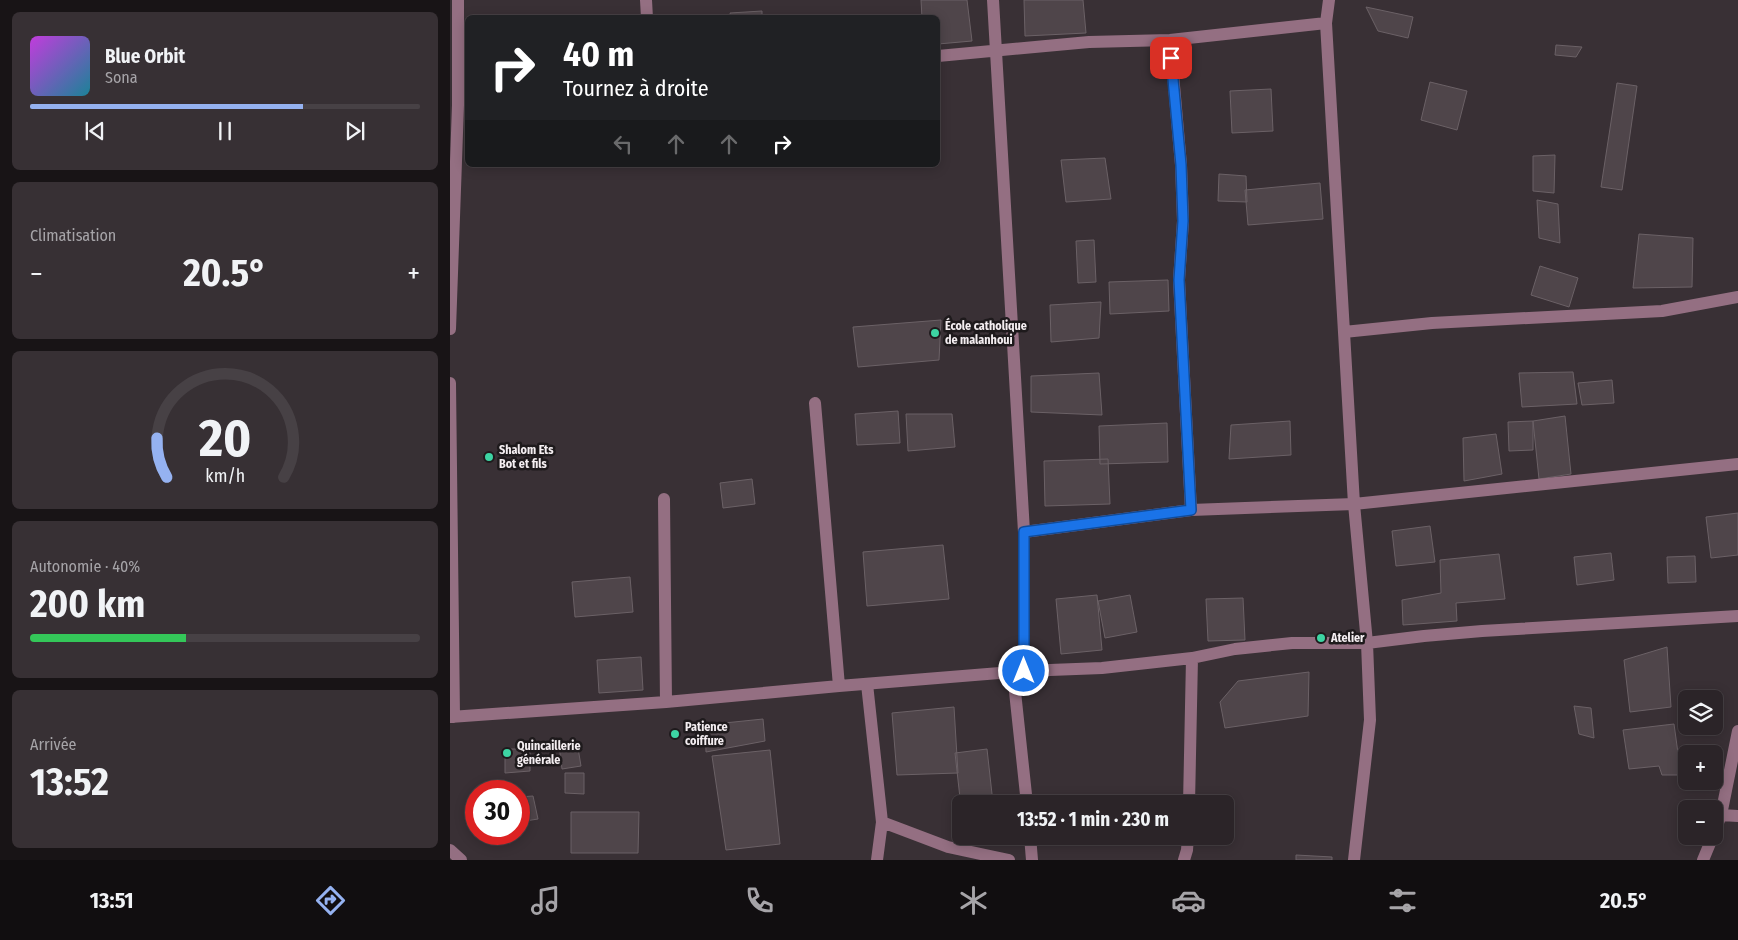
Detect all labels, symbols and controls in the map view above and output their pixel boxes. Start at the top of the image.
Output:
text: 40 m [563,33,634,75]
icon: right [480,35,545,100]
pin [1150,37,1192,79]
icon: arrive [1157,44,1185,72]
text: Blue Orbit [105,45,185,68]
text: Sona [105,68,138,87]
text: Tournez à droite [563,75,709,102]
icon: previous [81,117,109,145]
icon: pause [211,117,239,145]
icon: next [341,117,369,145]
icon: left [609,130,637,158]
icon: ahead [662,130,690,158]
icon: ahead [715,130,743,158]
icon: right [768,130,796,158]
text: Climatisation [30,226,116,245]
text: 20.5° [183,250,267,296]
text: − [30,257,43,290]
text: + [407,257,420,290]
place label: École catholique de malanhoui [945,317,1027,347]
marker: École catholique de malanhoui [929,327,941,339]
text: 20 [198,407,251,470]
place label: Shalom Ets Bot et fils [499,443,554,471]
marker: Shalom Ets Bot et fils [483,451,495,463]
text: km/h [205,465,245,487]
text: Autonomie · 40% [30,557,140,576]
text: 200 km [30,581,145,627]
place label: Atelier [1330,631,1365,645]
marker: Atelier [1315,632,1327,644]
position arrow [997,644,1049,696]
map controls [1678,690,1723,845]
button: layers [1678,690,1723,735]
place label: Patience coiffure [685,720,728,748]
marker: Patience coiffure [669,728,681,740]
text: Arrivée [30,735,76,754]
place label: Quincaillerie générale [517,739,581,767]
button: + [1678,745,1723,790]
marker: Quincaillerie générale [501,747,513,759]
text: 13:52 [30,759,109,805]
speed limit sign: 30 [465,780,530,845]
button: − [1678,800,1723,845]
text: 13:52 · 1 min · 230 m [1017,808,1169,831]
icon: directions [313,883,348,918]
icon: music [528,883,563,918]
icon: phone [742,883,777,918]
icon: climate [956,883,991,918]
icon: car [1171,883,1206,918]
icon: filters [1385,883,1420,918]
text: 13:51 [90,887,134,914]
text: 20.5° [1600,887,1648,914]

